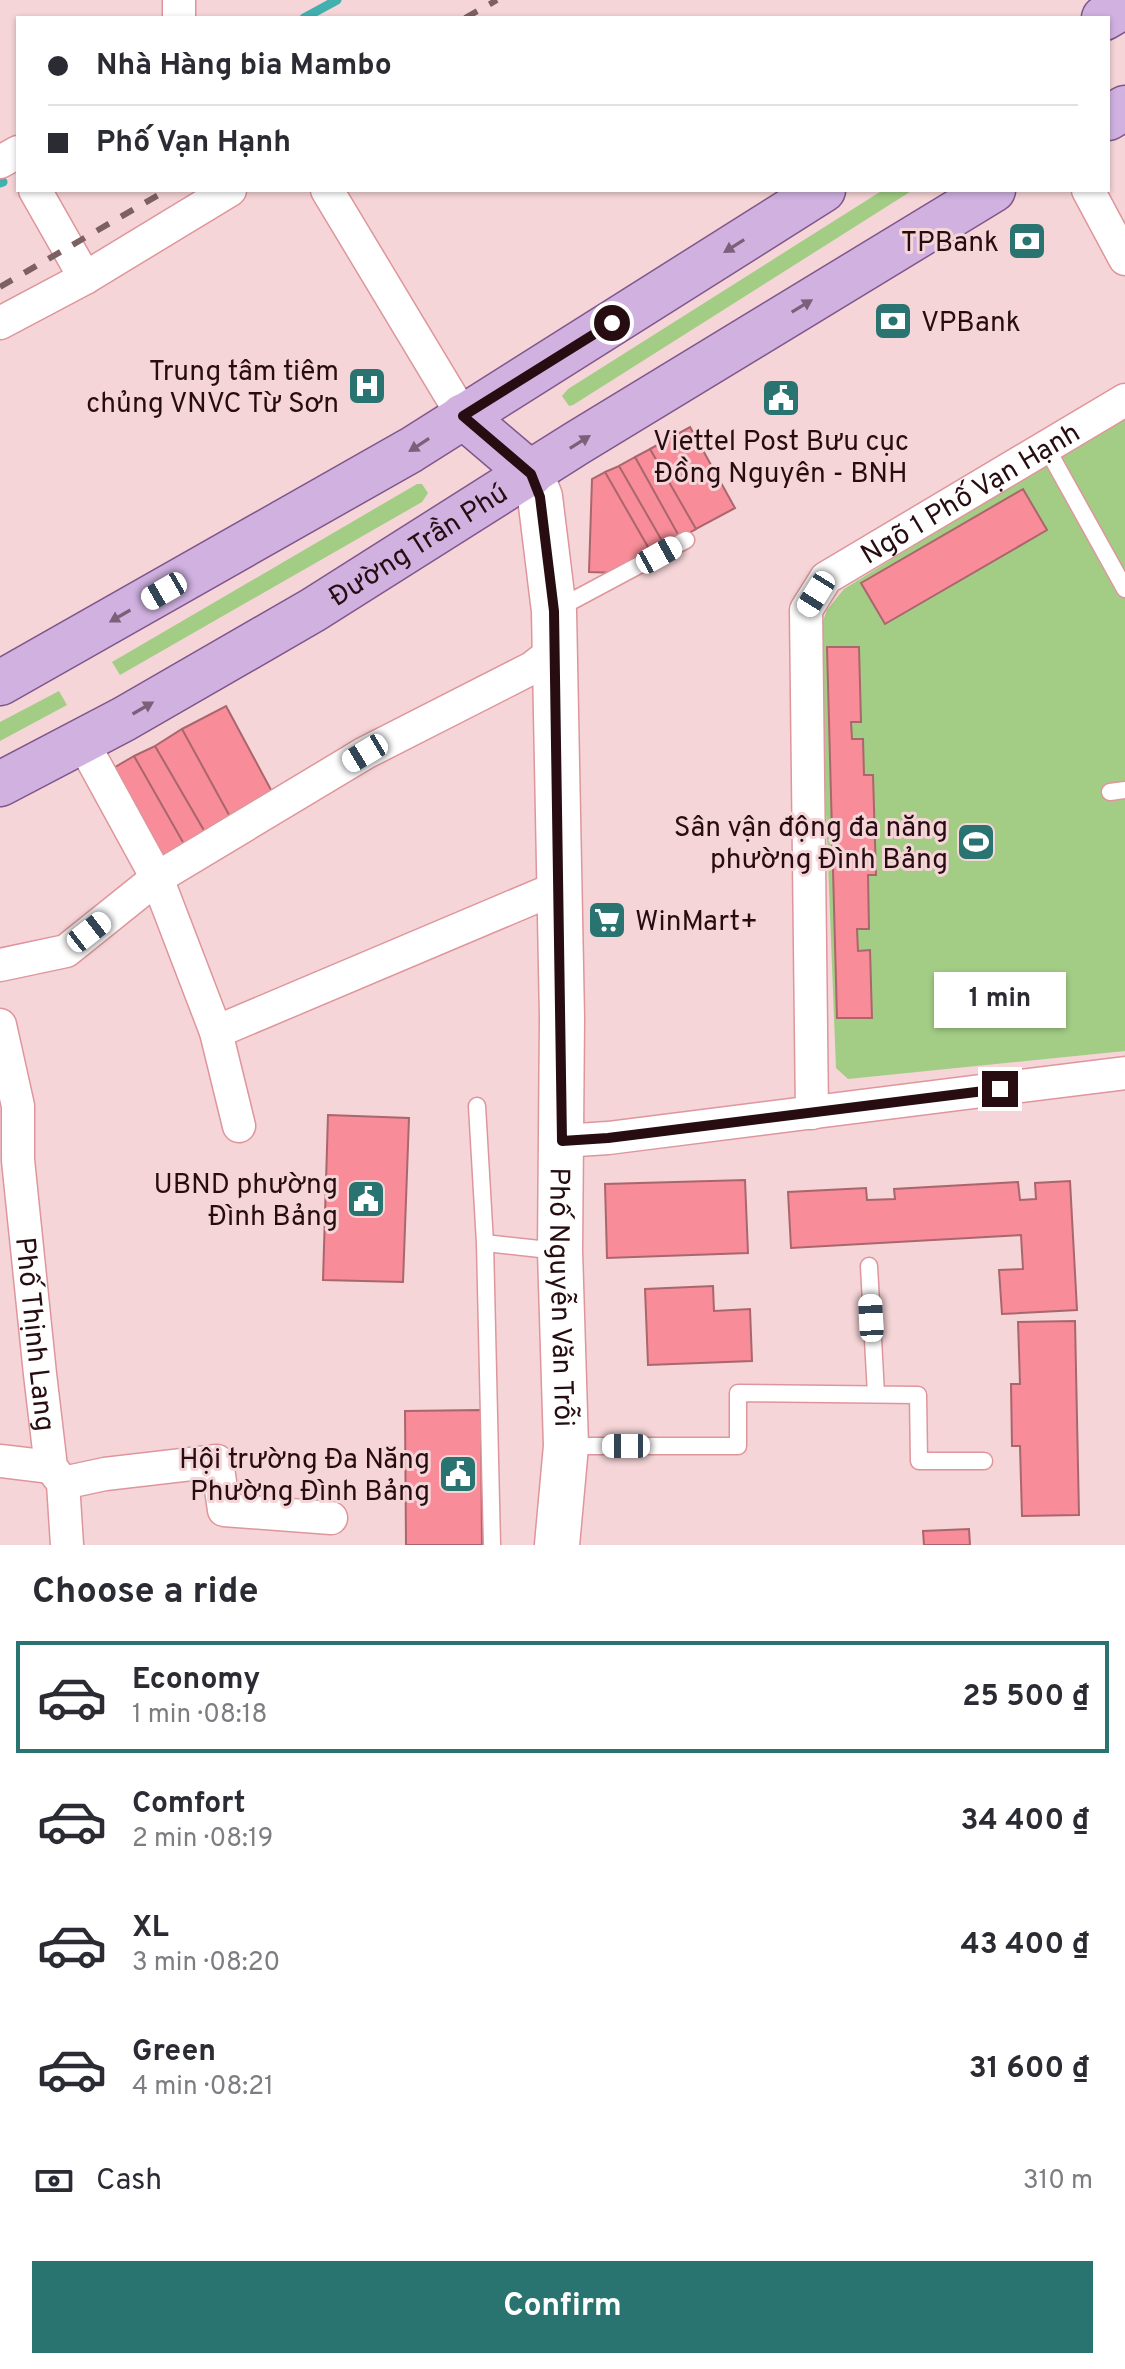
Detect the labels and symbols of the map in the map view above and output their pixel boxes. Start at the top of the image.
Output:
bank icon: TPBank [1006,220,1048,262]
place label: TPBank [901,226,999,262]
one-way arrow [723,239,744,254]
one-way arrow [791,300,813,314]
bank icon: VPBank [872,300,914,342]
route start [594,305,630,341]
place label: VPBank [921,306,1021,342]
place label: Trung tâm tiêm chủng VNVC Từ Sơn [86,355,339,423]
hospital icon: Trung tâm tiêm chủng VNVC Từ Sơn [346,365,388,407]
public building icon: Viettel Post Bưu cục Đồng Nguyên - BNH [760,377,802,419]
street label: Ngõ 1 Phố Vạn Hạnh [855,416,1087,574]
place label: Viettel Post Bưu cục Đồng Nguyên - BNH [653,425,909,493]
one-way arrow [569,435,591,449]
one-way arrow [408,437,430,451]
street label: Đường Trần Phú [323,476,516,616]
car [632,533,686,577]
car [793,567,839,621]
car [137,569,191,613]
one-way arrow [109,609,132,623]
one-way arrow [132,701,154,715]
car [338,730,392,776]
place label: Sân vận động đa năng phường Đình Bảng [674,811,948,879]
sports icon: Sân vận động đa năng phường Đình Bảng [955,821,997,863]
supermarket icon: WinMart+ [586,899,628,941]
place label: WinMart+ [635,905,758,941]
car [63,908,115,956]
callout: 1 min [934,973,1066,1029]
route end [982,1071,1018,1107]
street label: Phố Nguyễn Văn Trỗi [539,1167,582,1428]
place label: UBND phường Đình Bảng [154,1168,338,1236]
public building icon: UBND phường Đình Bảng [345,1178,387,1220]
street label: Phố Thịnh Lang [5,1236,62,1434]
car [858,1293,884,1343]
car [602,1434,650,1458]
place label: Hội trường Đa Năng Phường Đình Bảng [179,1443,430,1511]
public building icon: Hội trường Đa Năng Phường Đình Bảng [437,1453,479,1495]

